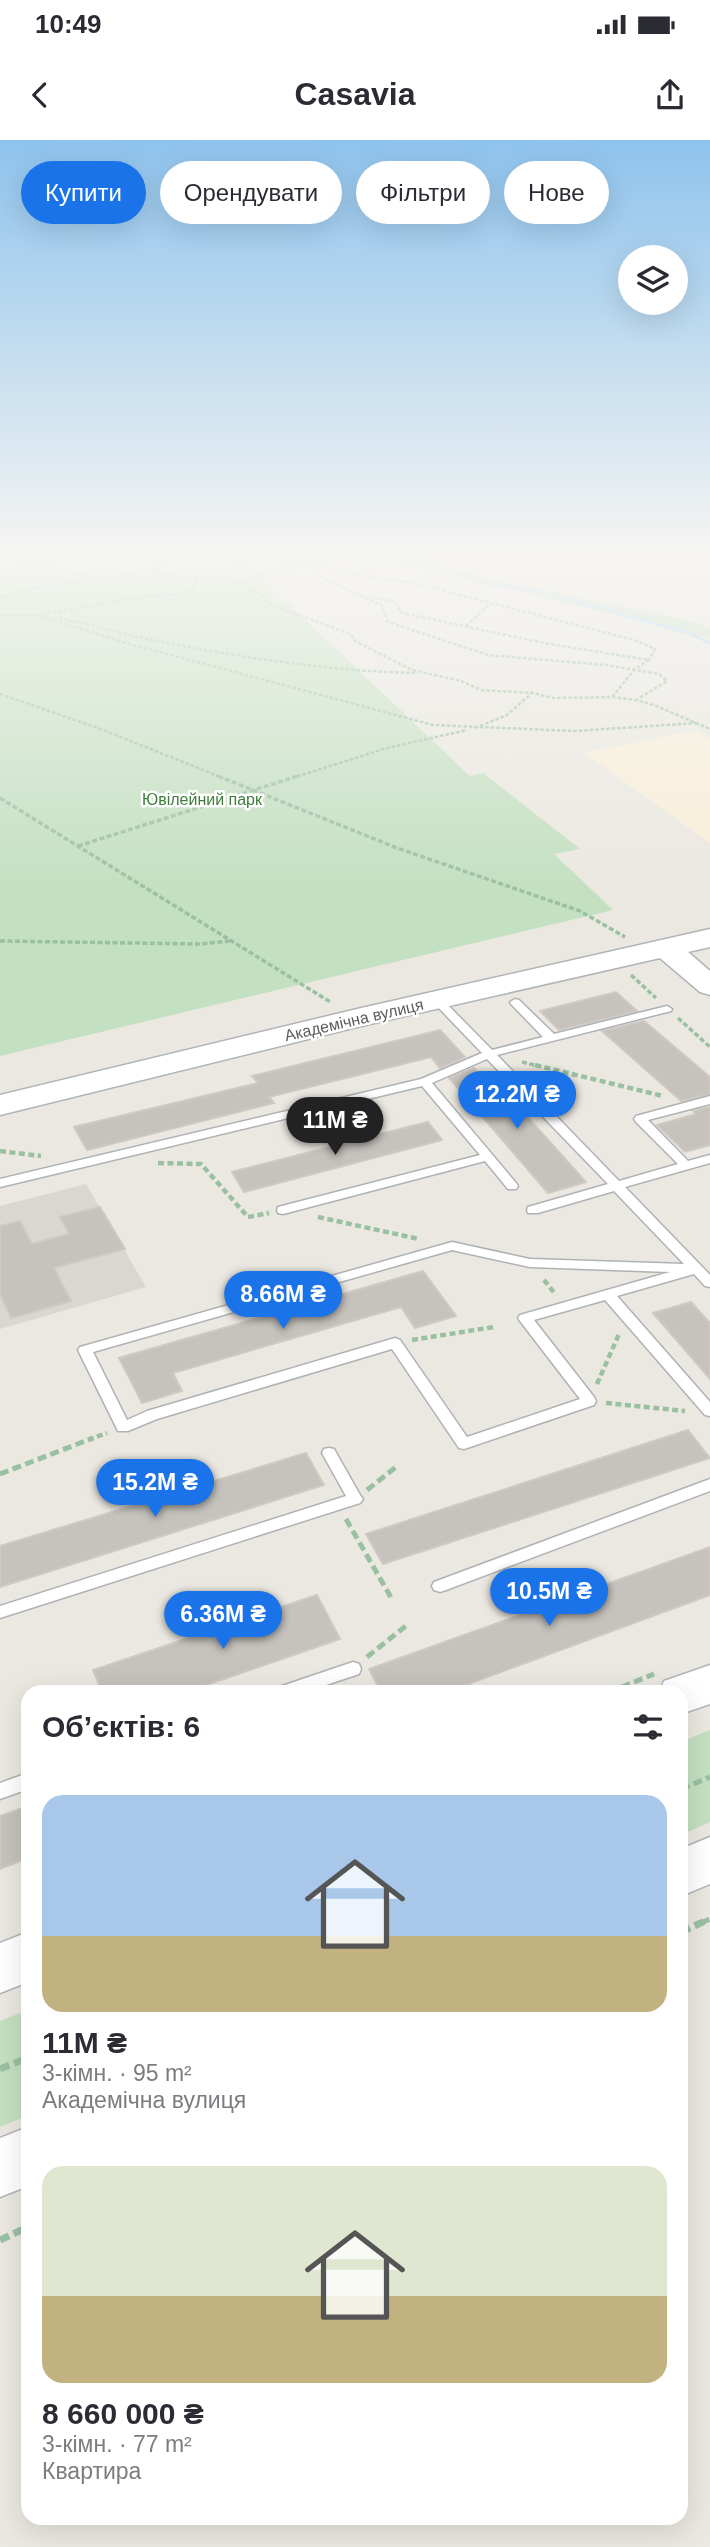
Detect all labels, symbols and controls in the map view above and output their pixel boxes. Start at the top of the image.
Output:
text: 10:49 [35,9,102,39]
icon: back [21,76,59,114]
text: Casavia [295,76,415,112]
icon: share [651,76,689,114]
chip: Купити [21,161,146,224]
chip: Орендувати [160,161,342,224]
chip: Фільтри [356,161,490,224]
chip: Нове [504,161,609,224]
map controls [618,245,688,315]
button: layers [618,245,688,315]
park label: Ювілейний парк [142,791,263,808]
street label: Академічна вулиця [283,996,425,1044]
pin: 12.2M ₴ [452,1072,582,1131]
text: 12.2M ₴ [474,1081,560,1107]
pin: 11M ₴ [286,1098,384,1157]
text: 11M ₴ [302,1107,368,1133]
pin: 8.66M ₴ [218,1272,348,1331]
text: 8.66M ₴ [240,1281,326,1307]
pin: 15.2M ₴ [90,1460,220,1519]
text: 15.2M ₴ [112,1469,198,1495]
pin: 10.5M ₴ [484,1568,614,1628]
text: 10.5M ₴ [506,1578,592,1604]
pin: 6.36M ₴ [158,1592,288,1651]
text: 6.36M ₴ [180,1601,266,1627]
icon: filters [629,1708,667,1746]
text: Об’єктів: 6 [42,1710,200,1743]
icon: home [292,1841,418,1967]
text: 11M ₴ [42,2026,127,2059]
text: 3-кімн. · 95 m² [42,2060,192,2086]
text: Академічна вулиця [42,2087,246,2113]
icon: home [292,2212,418,2338]
text: 8 660 000 ₴ [42,2397,204,2430]
text: 3-кімн. · 77 m² [42,2431,192,2457]
text: Квартира [42,2458,141,2484]

